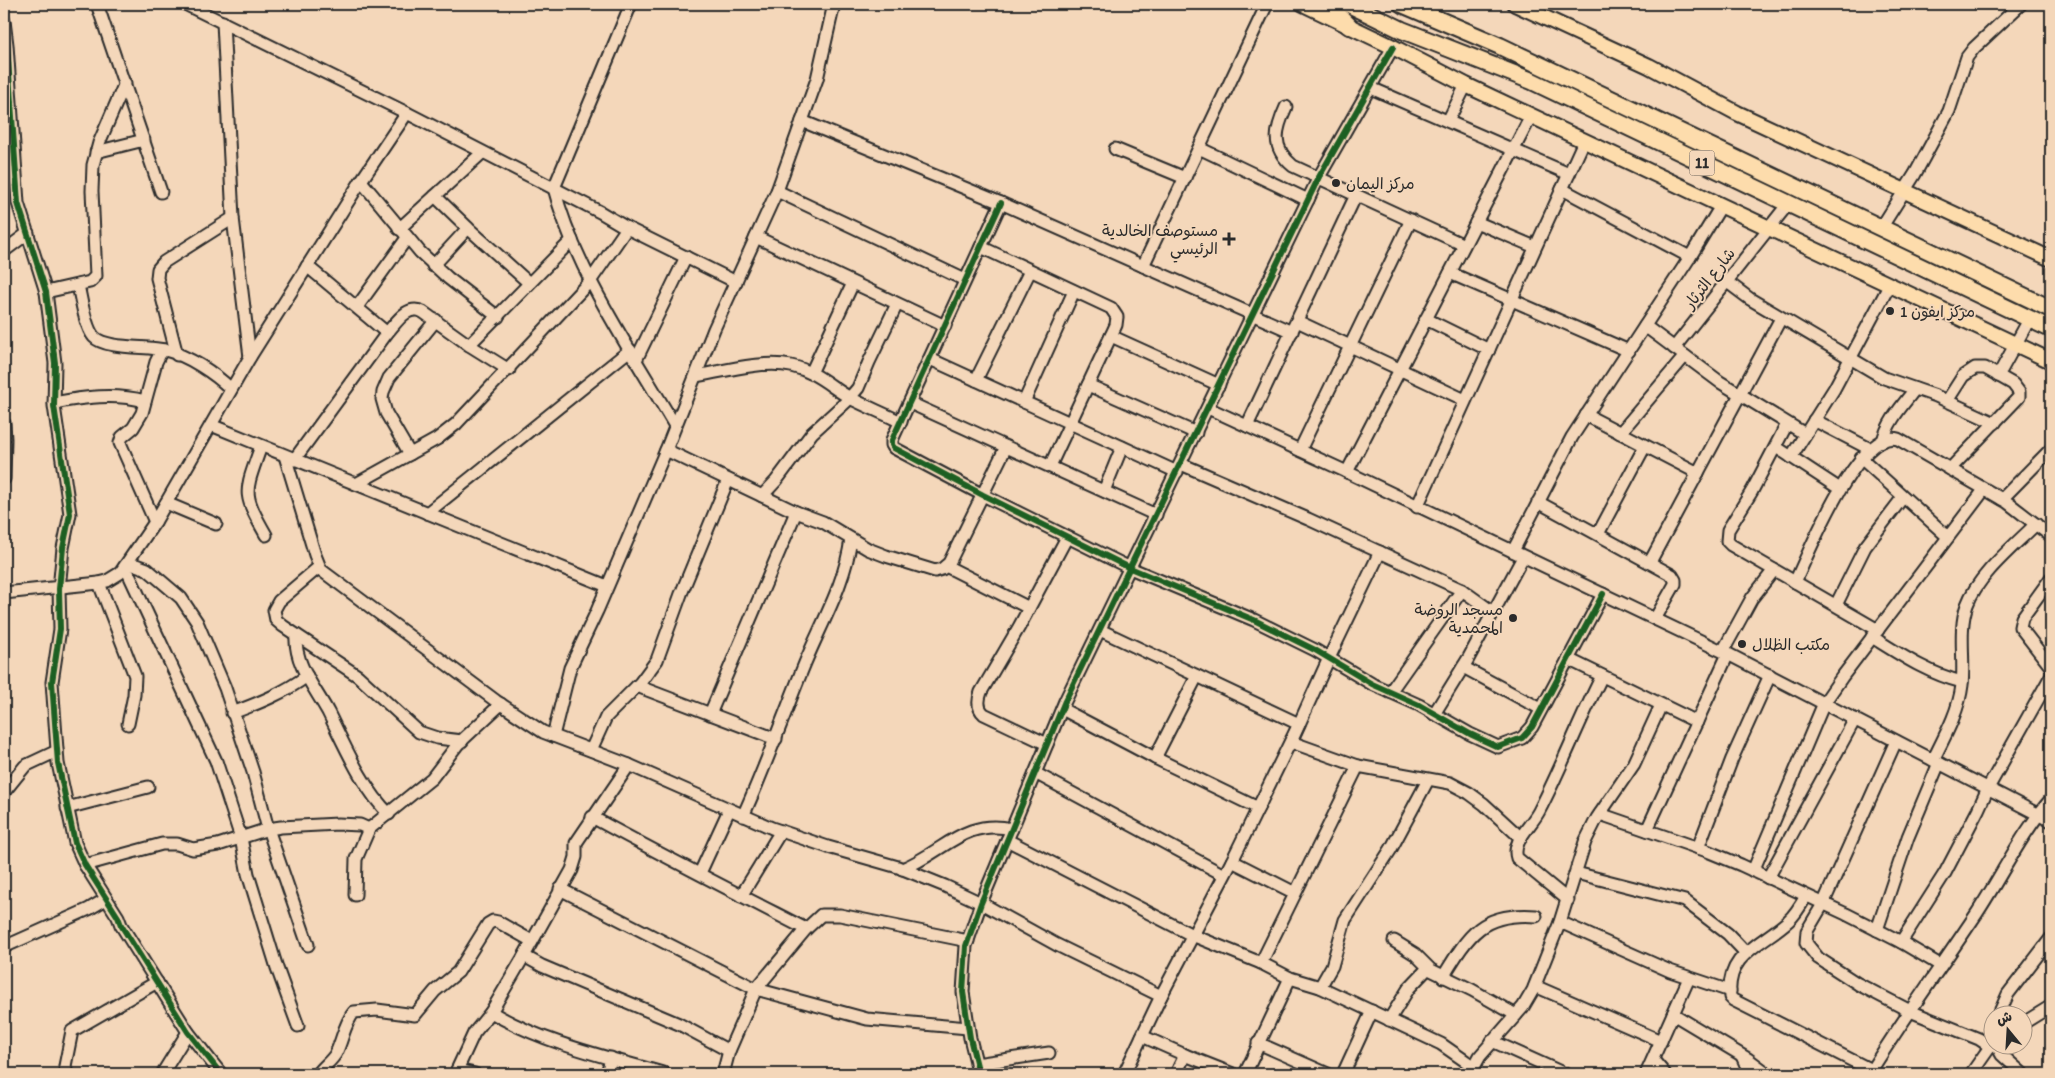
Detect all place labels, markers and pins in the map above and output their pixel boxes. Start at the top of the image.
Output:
place label: مركز اليمان [1346,174,1415,193]
marker: مركز اليمان [1330,177,1342,189]
place label: مستوصف الخالدية الرئيسي [1102,221,1218,263]
marker: مستوصف الخالدية الرئيسي [1222,232,1236,246]
place label: مركز ايفون 1 [1900,302,1975,322]
marker: مركز ايفون 1 [1884,305,1896,317]
place label: مسجد الروضة المحمدية [1415,600,1503,637]
marker: مسجد الروضة المحمدية [1507,612,1519,624]
place label: مكتب الظلال [1752,635,1830,654]
marker: مكتب الظلال [1736,638,1748,650]

